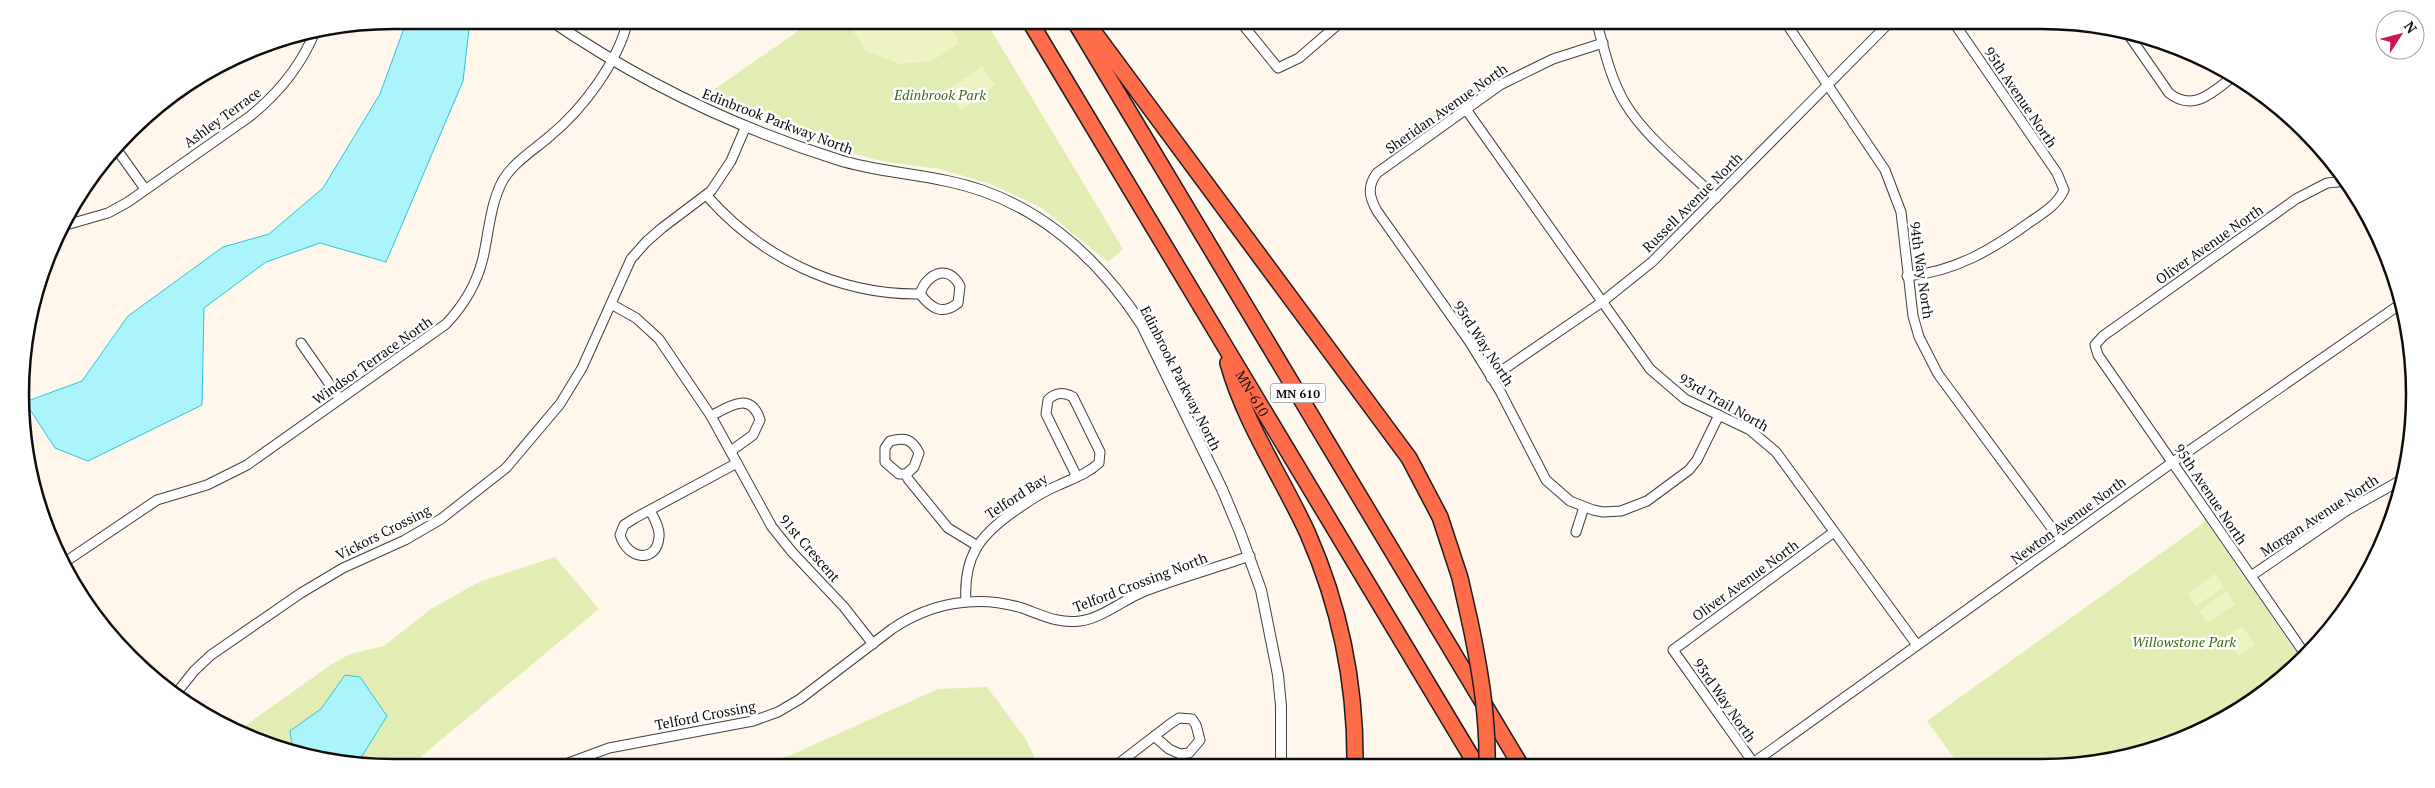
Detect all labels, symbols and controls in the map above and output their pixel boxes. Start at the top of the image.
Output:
north arrow [2375,10,2425,60]
text: N [2400,17,2422,37]
street label: 95th Avenue North [1980,43,2062,151]
street label: Sheridan Avenue North [1381,59,1511,157]
street label: Ashley Terrace [179,82,265,152]
street label: Edinbrook Parkway North [700,83,856,159]
park label: Edinbrook Park [893,85,986,104]
street label: Russell Avenue North [1638,148,1746,256]
street label: Oliver Avenue North [2151,200,2267,288]
street label: 94th Way North [1906,220,1938,320]
street label: 93rd Way North [1449,297,1519,389]
street label: Edinbrook Parkway North [1136,302,1226,454]
street label: Windsor Terrace North [308,311,436,409]
street label: MN-610 [1232,366,1274,420]
street label: 93rd Trail North [1676,369,1772,435]
road number: MN 610 [1270,383,1326,402]
street label: 95th Avenue North [2170,440,2252,548]
street label: Telford Bay [981,468,1052,523]
street label: Morgan Avenue North [2256,470,2382,560]
street label: Newton Avenue North [2007,472,2129,568]
street label: Vickors Crossing [332,500,434,564]
street label: 91st Crescent [775,510,845,586]
street label: Oliver Avenue North [1688,535,1802,625]
street label: Telford Crossing North [1070,548,1210,616]
park label: Willowstone Park [2132,632,2236,651]
street label: 93rd Way North [1689,654,1761,746]
street label: Telford Crossing [653,696,758,734]

